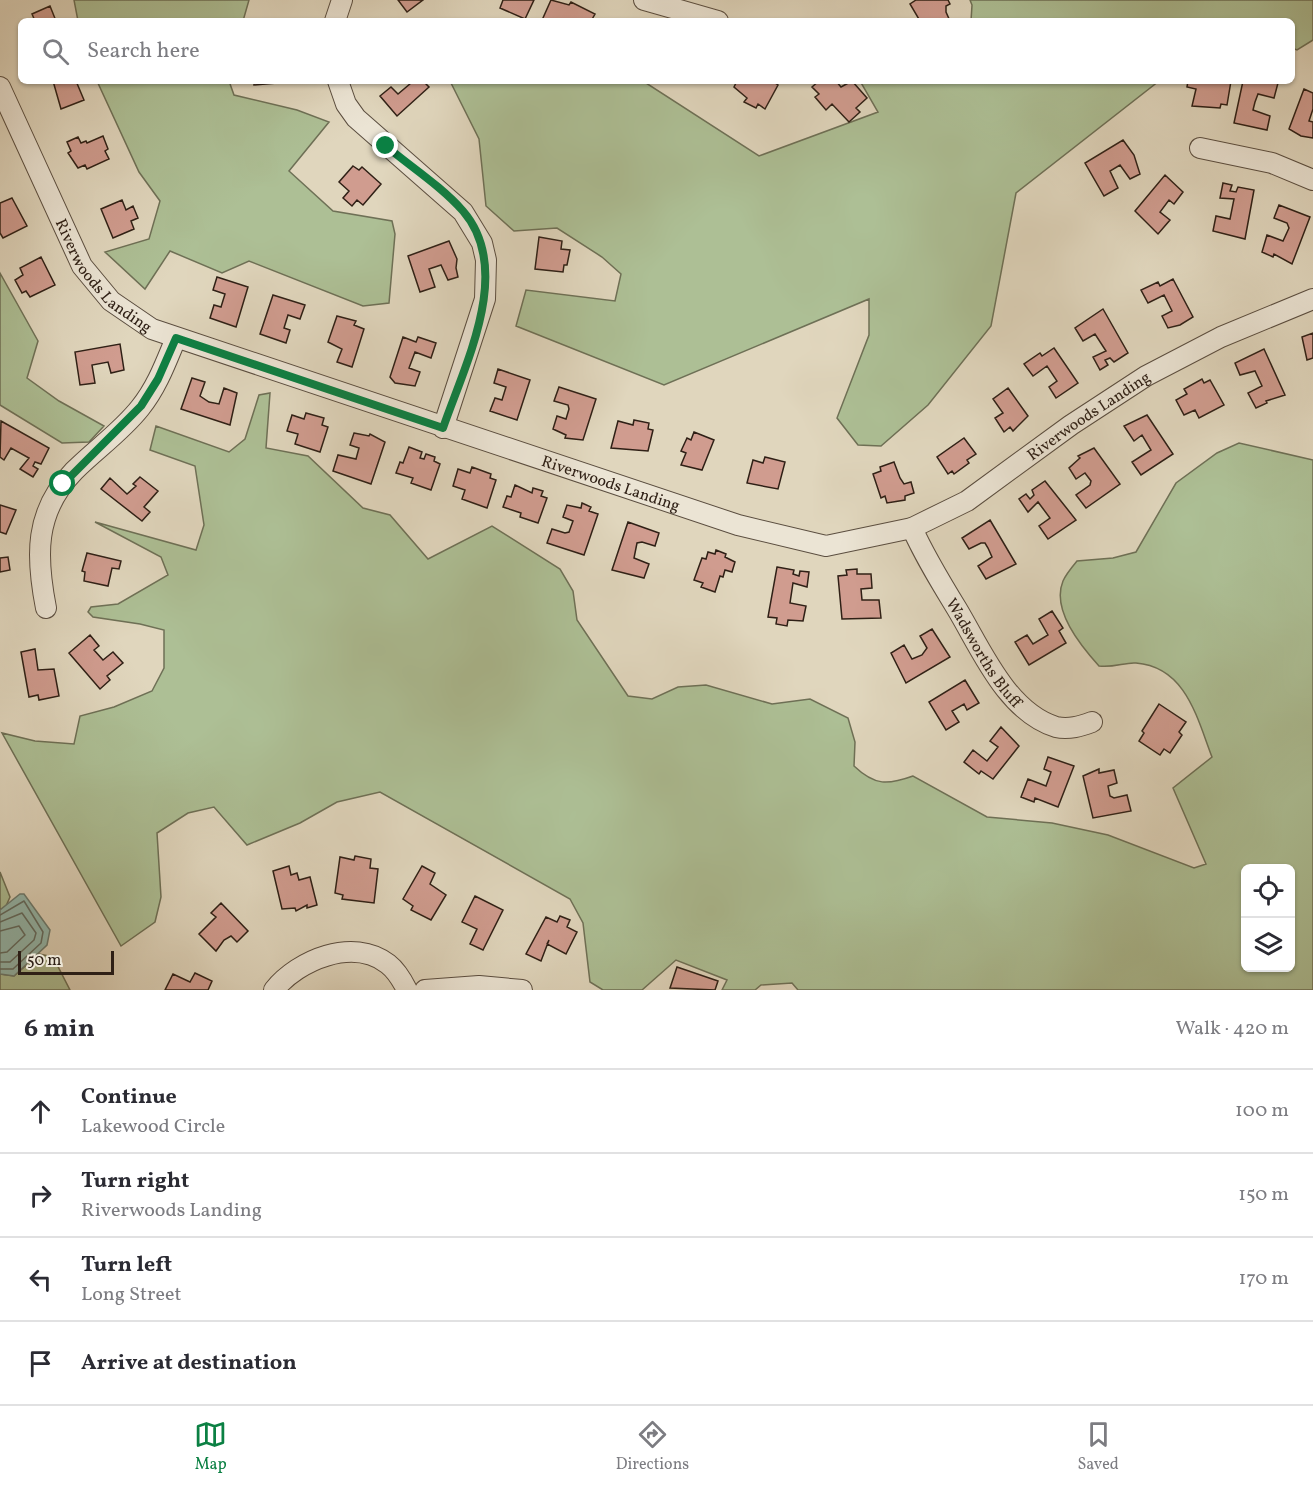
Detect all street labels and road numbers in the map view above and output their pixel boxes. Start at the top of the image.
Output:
street label: Riverwoods Landing [49,216,156,339]
street label: Riverwoods Landing [1023,367,1155,467]
street label: Riverwoods Landing [538,451,683,518]
street label: Wadsworths Bluff [940,594,1027,714]

